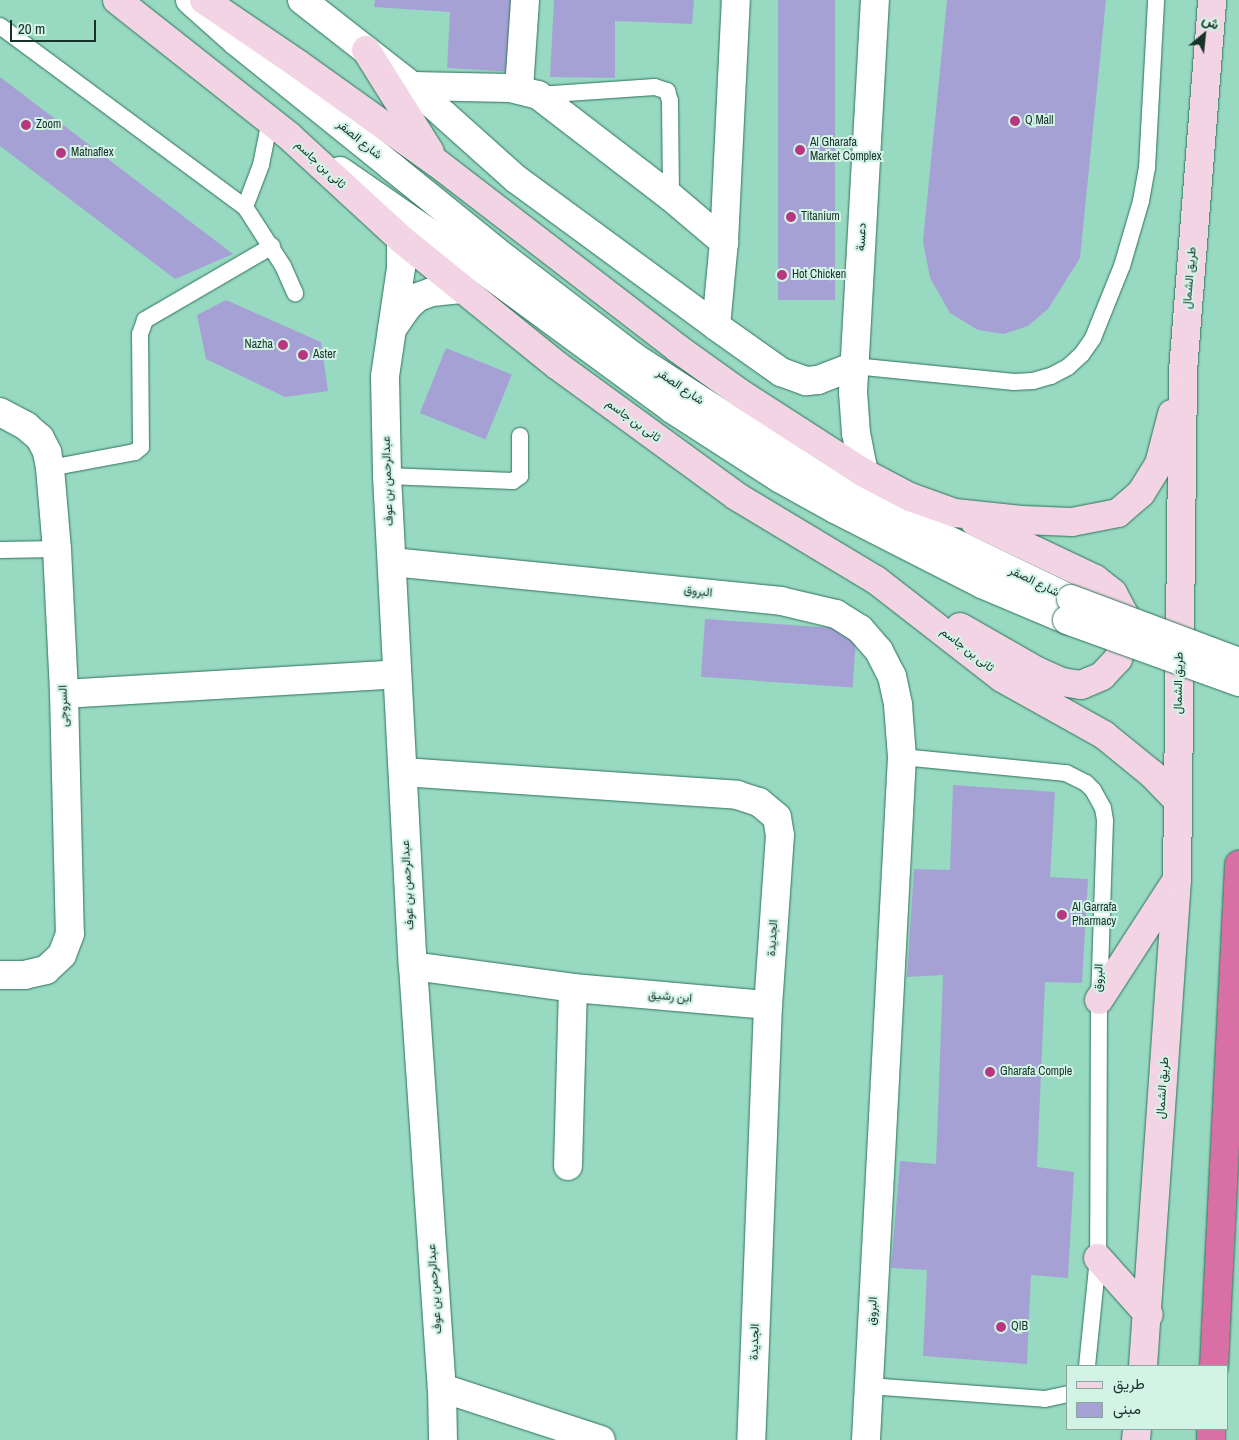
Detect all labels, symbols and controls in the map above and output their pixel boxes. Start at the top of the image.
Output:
scale bar [12,10,99,42]
north arrow [1179,10,1229,60]
text: ش [1199,10,1223,34]
text: 20 m [18,18,45,39]
place label: Q Mall [1025,114,1053,128]
marker: Q Mall [1009,115,1021,127]
street label: شارع الصقر [333,117,385,163]
place label: Zoom [36,118,61,132]
marker: Zoom [20,119,32,131]
place label: Al Gharafa Market Complex [810,136,882,164]
street label: ثانى بن جاسم [292,138,348,192]
marker: Al Gharafa Market Complex [794,144,806,156]
place label: Matnaflex [71,146,114,160]
marker: Matnaflex [55,147,67,159]
place label: Titanium [801,210,840,224]
marker: Titanium [785,211,797,223]
street label: دعسة [854,222,870,252]
street label: طريق الشمال [1180,246,1200,310]
place label: Hot Chicken [792,268,846,282]
marker: Hot Chicken [776,269,788,281]
place label: Nazha [245,338,273,352]
marker: Nazha [277,339,289,351]
place label: Aster [313,348,336,362]
marker: Aster [297,349,309,361]
street label: شارع الصقر [654,366,706,408]
street label: ثانى بن جاسم [603,396,663,446]
street label: عبدالرحمن بن عوف [379,436,397,526]
street label: شارع الصقر [1007,564,1061,600]
street label: البروق [683,583,713,601]
street label: ثانى بن جاسم [937,625,997,675]
street label: طريق الشمال [1171,652,1187,714]
street label: السروجى [56,685,72,727]
street label: عبدالرحمن بن عوف [398,840,418,930]
place label: Al Garrafa Pharmacy [1072,901,1117,929]
marker: Al Garrafa Pharmacy [1056,909,1068,921]
street label: الجديدة [765,919,781,957]
street label: البروق [1091,964,1107,992]
street label: ابن رشيق [647,988,693,1006]
street label: طريق الشمال [1154,1056,1172,1120]
place label: Gharafa Comple [1000,1065,1072,1079]
marker: Gharafa Comple [984,1066,996,1078]
street label: عبدالرحمن بن عوف [425,1244,445,1334]
street label: البروق [865,1296,881,1326]
place label: QIB [1011,1320,1028,1334]
marker: QIB [995,1321,1007,1333]
street label: الجديدة [747,1324,763,1360]
legend [1066,1365,1229,1430]
text: طريق [1113,1373,1145,1394]
text: مبنى [1113,1398,1141,1419]

